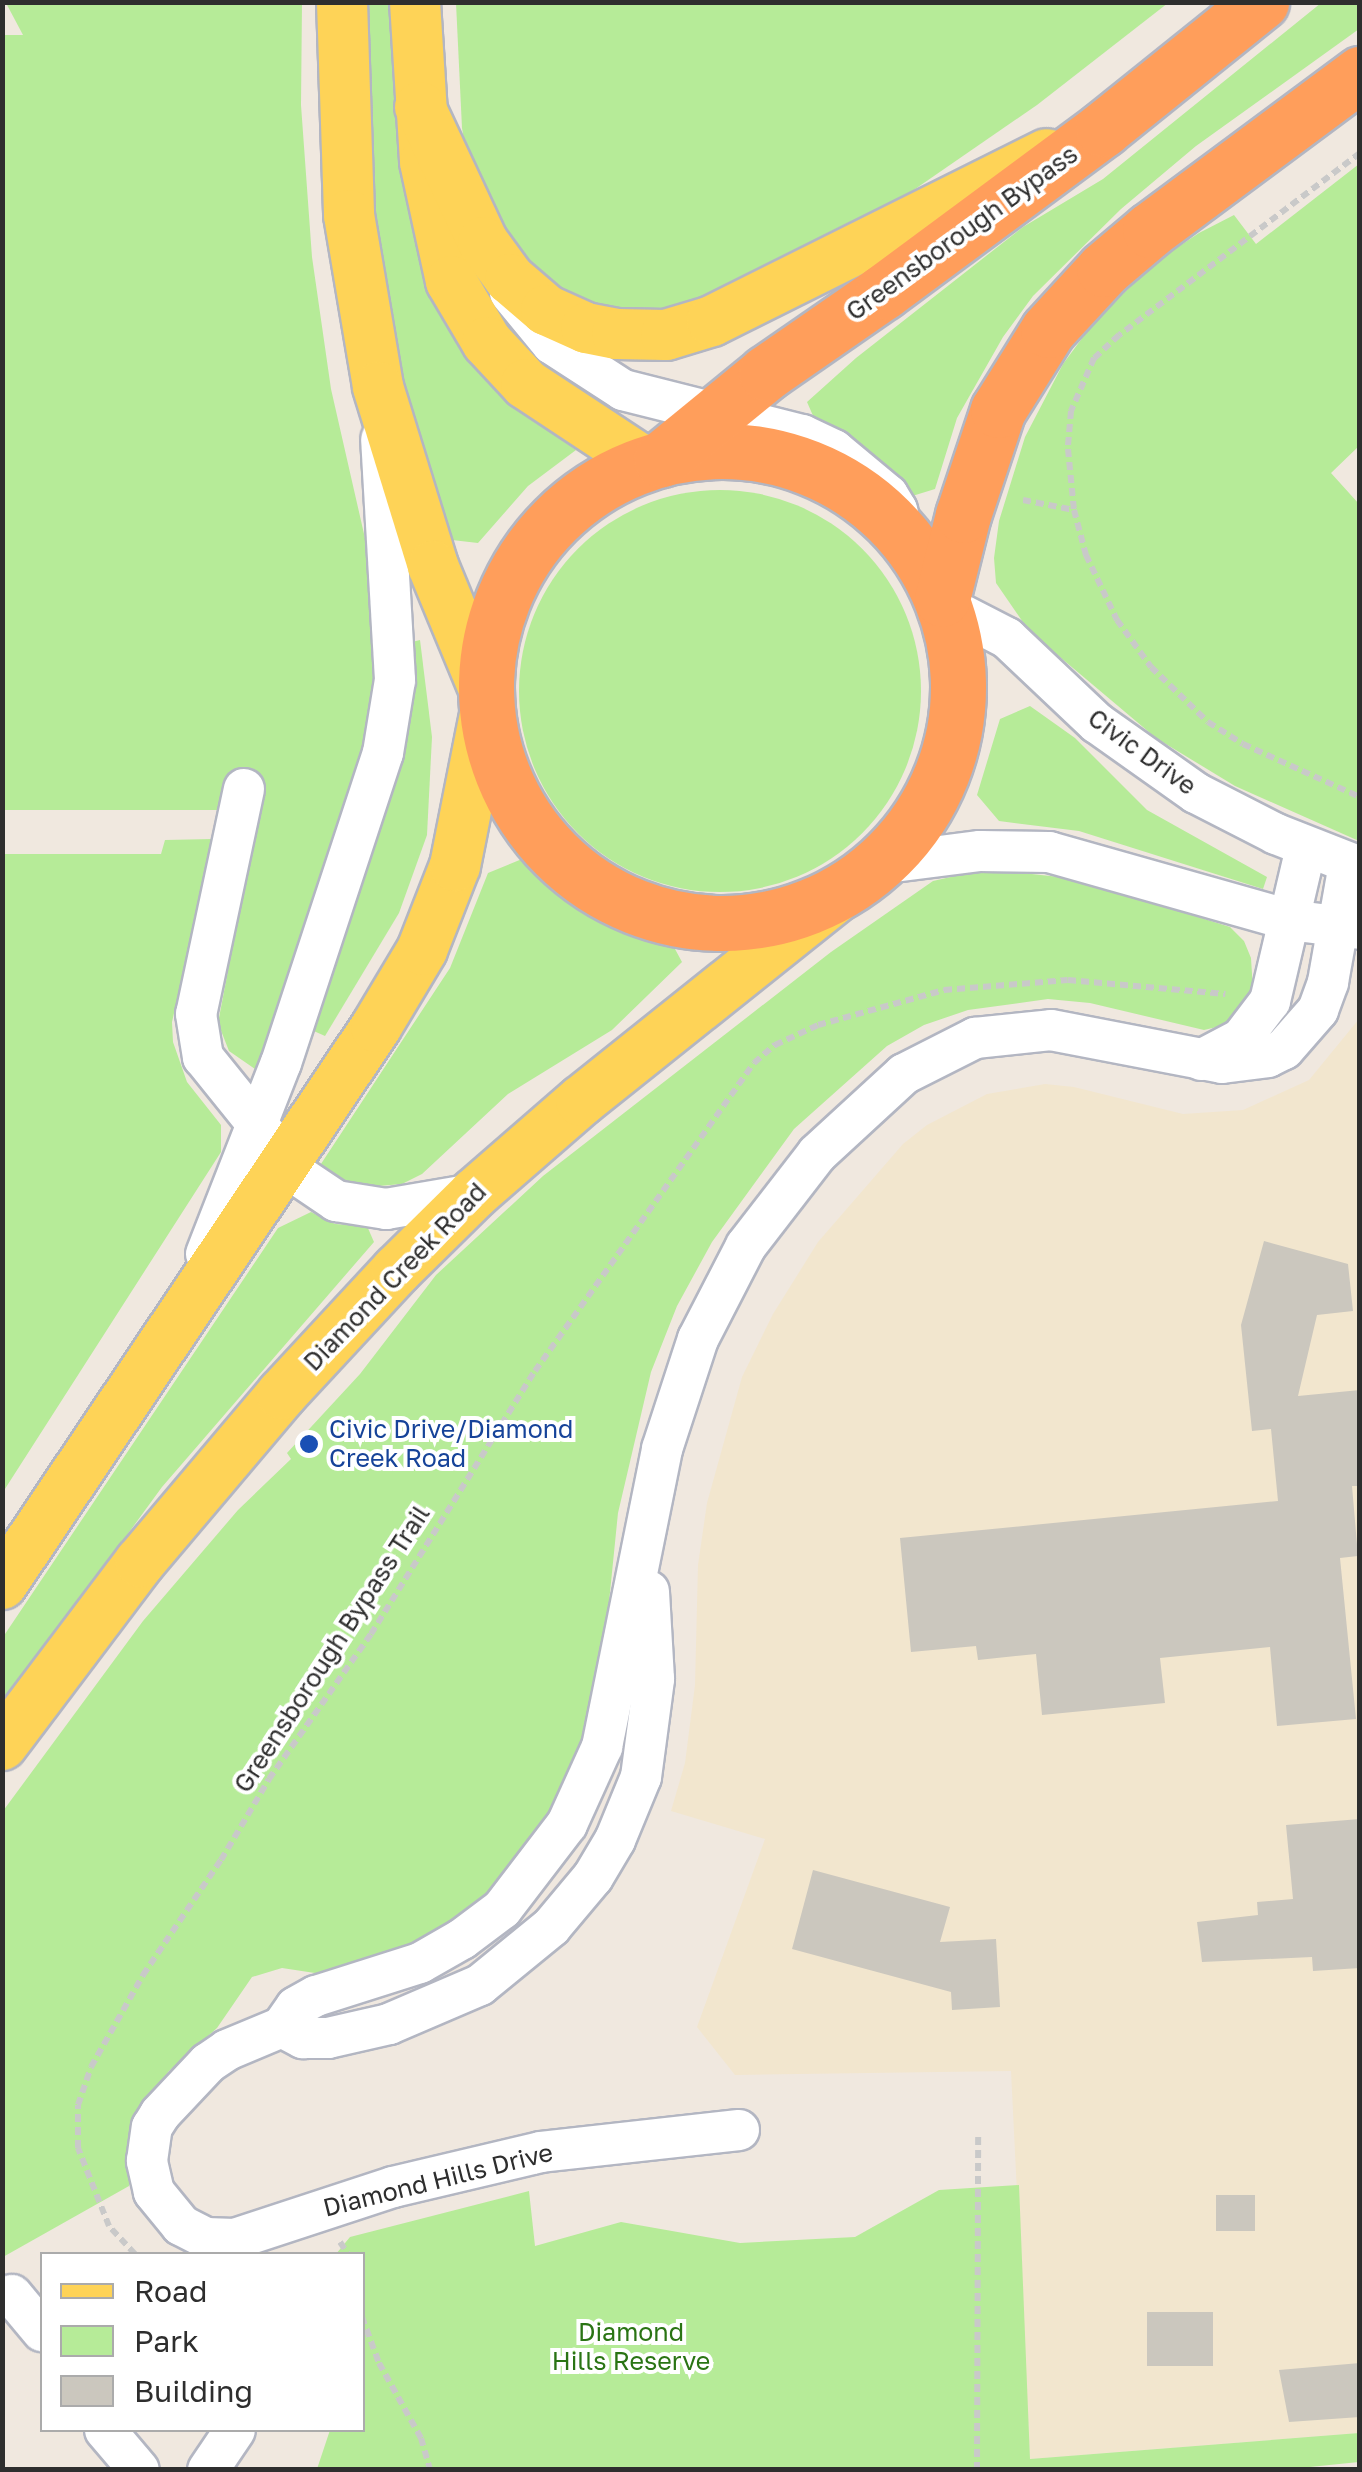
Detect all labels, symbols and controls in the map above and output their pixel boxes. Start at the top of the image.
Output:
street label: Greensborough Bypass [841,139,1083,327]
street label: Civic Drive [1082,703,1202,801]
street label: Diamond Creek Road [298,1177,492,1377]
place label: Civic Drive/Diamond Creek Road [329,1415,573,1474]
marker: Civic Drive/Diamond Creek Road [298,1433,320,1455]
street label: Greensborough Bypass Trail [228,1500,436,1798]
street label: Diamond Hills Drive [320,2137,556,2223]
legend [40,2252,365,2432]
text: Road [134,2273,208,2309]
park label: Diamond Hills Reserve [552,2318,710,2377]
text: Park [134,2323,199,2359]
text: Building [134,2373,253,2409]

